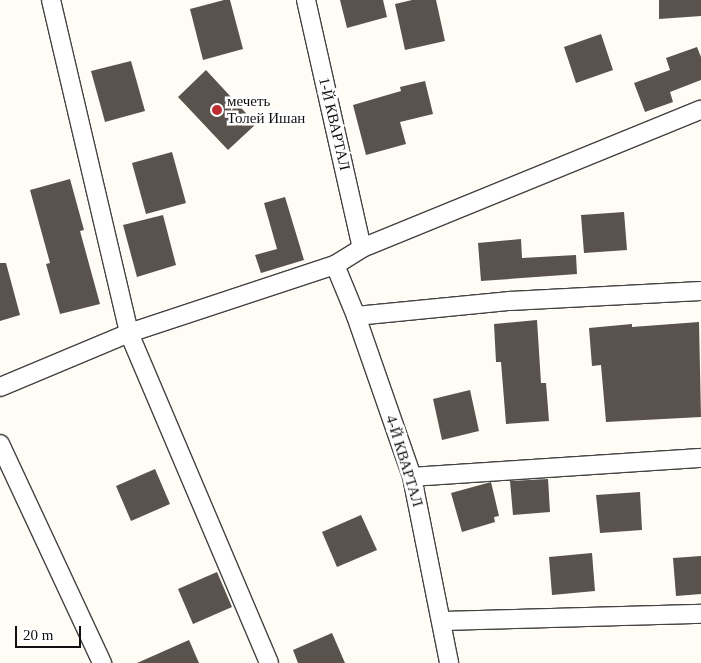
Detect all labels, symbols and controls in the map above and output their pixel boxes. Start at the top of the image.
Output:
street label: 1-Й КВАРТАЛ [315,76,353,172]
place label: мечеть Толей Ишан [227,92,305,127]
marker: мечеть Толей Ишан [211,104,223,116]
street label: 4-Й КВАРТАЛ [382,413,426,509]
scale bar [18,616,84,648]
text: 20 m [23,627,53,643]

